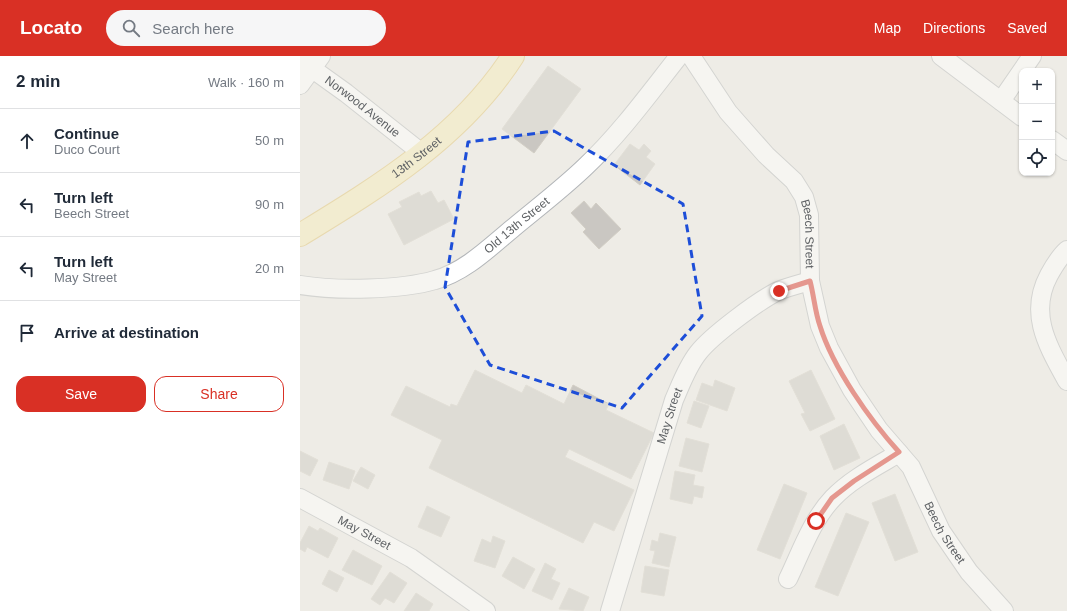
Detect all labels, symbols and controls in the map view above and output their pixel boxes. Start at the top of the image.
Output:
search box [106,10,386,46]
text: Locato [20,17,82,38]
icon: search [120,17,142,39]
text: Search here [152,20,234,37]
text: Map [874,20,901,36]
text: Directions [923,20,985,36]
text: Saved [1007,20,1047,36]
map controls [1019,68,1055,176]
button: + [1019,68,1055,104]
text: 2 min [16,72,60,91]
street label: Norwood Avenue [322,73,403,140]
text: Walk · 160 m [208,75,284,90]
button: − [1019,104,1055,140]
text: Continue [54,125,119,142]
icon: ahead [16,130,38,152]
text: 50 m [255,133,284,148]
street label: 13th Street [389,133,445,181]
button: locate [1019,140,1055,176]
text: Duco Court [54,142,120,157]
text: Turn left [54,189,113,206]
icon: left [16,194,38,216]
street label: Old 13th Street [481,194,553,256]
text: 90 m [255,197,284,212]
street label: Beech Street [798,198,817,269]
text: Beech Street [54,206,129,221]
text: Turn left [54,253,113,270]
icon: left [16,258,38,280]
text: 20 m [255,261,284,276]
text: May Street [54,270,117,285]
route end [770,282,788,300]
icon: arrive [16,322,38,344]
text: Arrive at destination [54,324,199,341]
button: Save [16,376,146,412]
button: Share [154,376,284,412]
street label: May Street [654,385,686,446]
street label: Beech Street [921,499,969,567]
route start [807,512,825,530]
street label: May Street [335,513,394,553]

